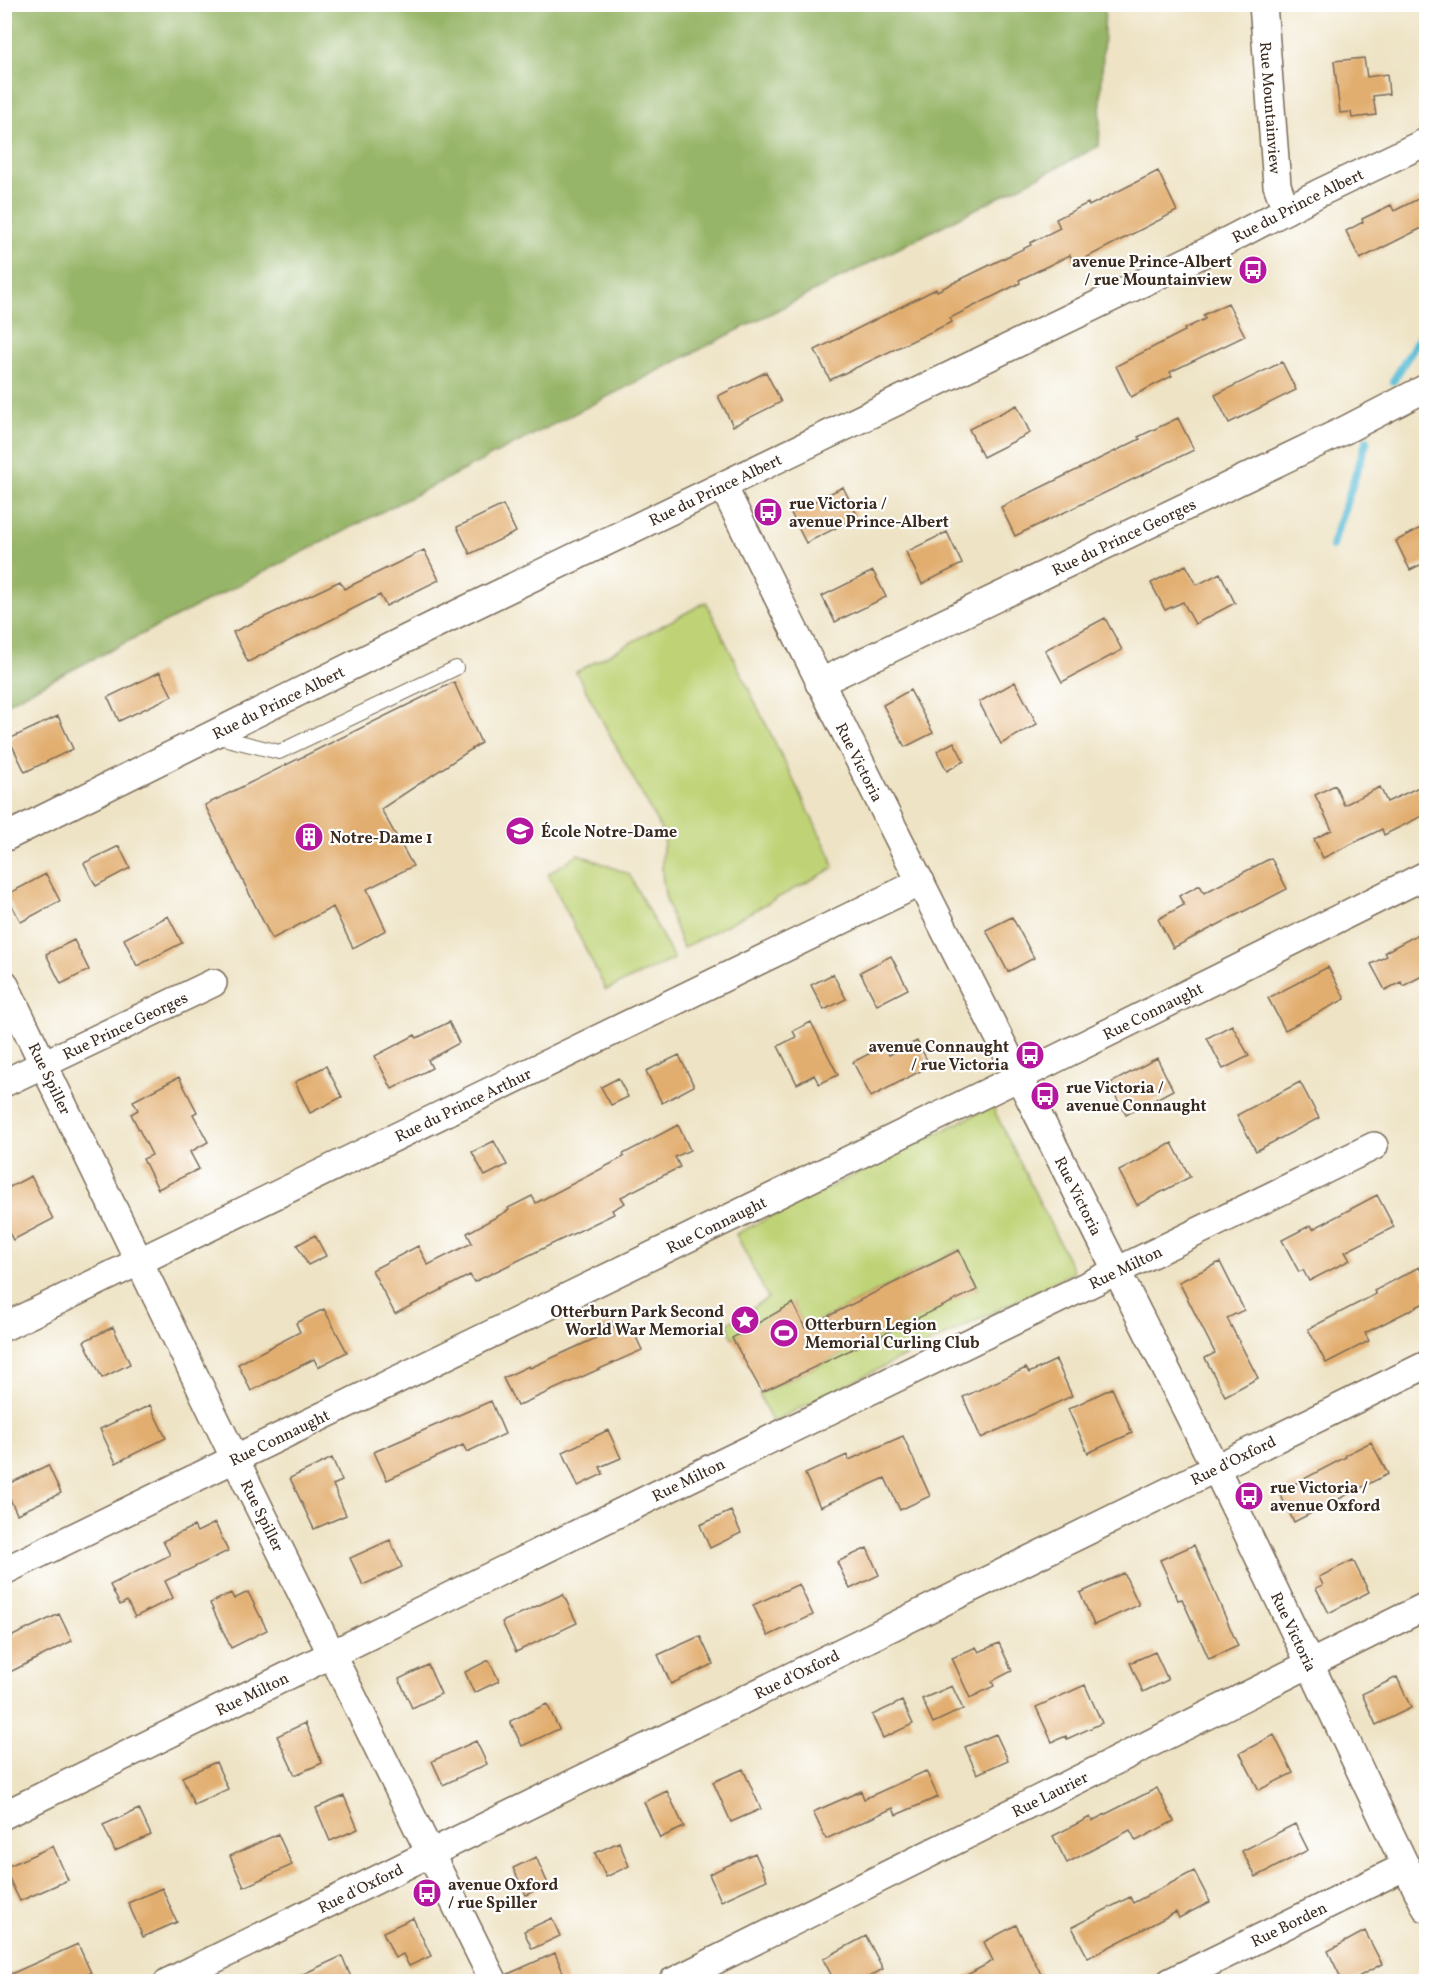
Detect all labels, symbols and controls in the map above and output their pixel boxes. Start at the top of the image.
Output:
street label: Rue Mountainview [1253,41,1285,176]
street label: Rue du Prince Albert [1229,164,1368,250]
place label: avenue Prince-Albert / rue Mountainview [1072,252,1232,292]
bus stop icon: avenue Prince-Albert / rue Mountainview [1237,254,1269,286]
street label: Rue du Prince Albert [646,449,786,532]
place label: rue Victoria / avenue Prince-Albert [789,494,949,534]
street label: Rue du Prince Georges [1049,494,1200,582]
bus stop icon: rue Victoria / avenue Prince-Albert [752,496,784,528]
street label: Rue du Prince Albert [209,662,349,746]
street label: Rue Victoria [829,719,887,806]
school or university icon: École Notre-Dame [504,815,536,847]
building icon: Notre-Dame 1 [293,821,325,853]
place label: École Notre-Dame [541,822,677,844]
place label: Notre-Dame 1 [330,828,432,850]
street label: Rue Connaught [1100,978,1208,1047]
street label: Rue Prince Georges [60,988,192,1066]
place label: avenue Connaught / rue Victoria [869,1037,1009,1077]
bus stop icon: avenue Connaught / rue Victoria [1014,1039,1046,1071]
street label: Rue Spiller [22,1040,75,1119]
street label: Rue du Prince Arthur [392,1064,536,1149]
place label: rue Victoria / avenue Connaught [1066,1078,1207,1118]
bus stop icon: rue Victoria / avenue Connaught [1029,1080,1061,1112]
street label: Rue Victoria [1048,1153,1106,1240]
street label: Rue Connaught [663,1192,771,1260]
street label: Rue Milton [1086,1242,1166,1296]
place label: Otterburn Park Second World War Memorial [551,1302,725,1342]
place icon: Otterburn Park Second World War Memorial [729,1304,761,1336]
place label: Otterburn Legion Memorial Curling Club [805,1315,980,1355]
sports icon: Otterburn Legion Memorial Curling Club [768,1317,800,1349]
street label: Rue Connaught [226,1405,334,1473]
street label: Rue d'Oxford [1187,1431,1280,1492]
street label: Rue Milton [649,1454,729,1508]
street label: Rue Spiller [234,1477,288,1556]
place label: rue Victoria / avenue Oxford [1270,1478,1380,1518]
bus stop icon: rue Victoria / avenue Oxford [1233,1480,1265,1512]
street label: Rue Victoria [1264,1589,1321,1676]
street label: Rue d'Oxford [751,1645,844,1706]
street label: Rue Milton [212,1668,293,1722]
street label: Rue Laurier [1009,1767,1093,1824]
street label: Rue d'Oxford [315,1859,407,1920]
place label: avenue Oxford / rue Spiller [448,1875,558,1915]
bus stop icon: avenue Oxford / rue Spiller [411,1877,443,1909]
street label: Rue Borden [1248,1898,1331,1954]

